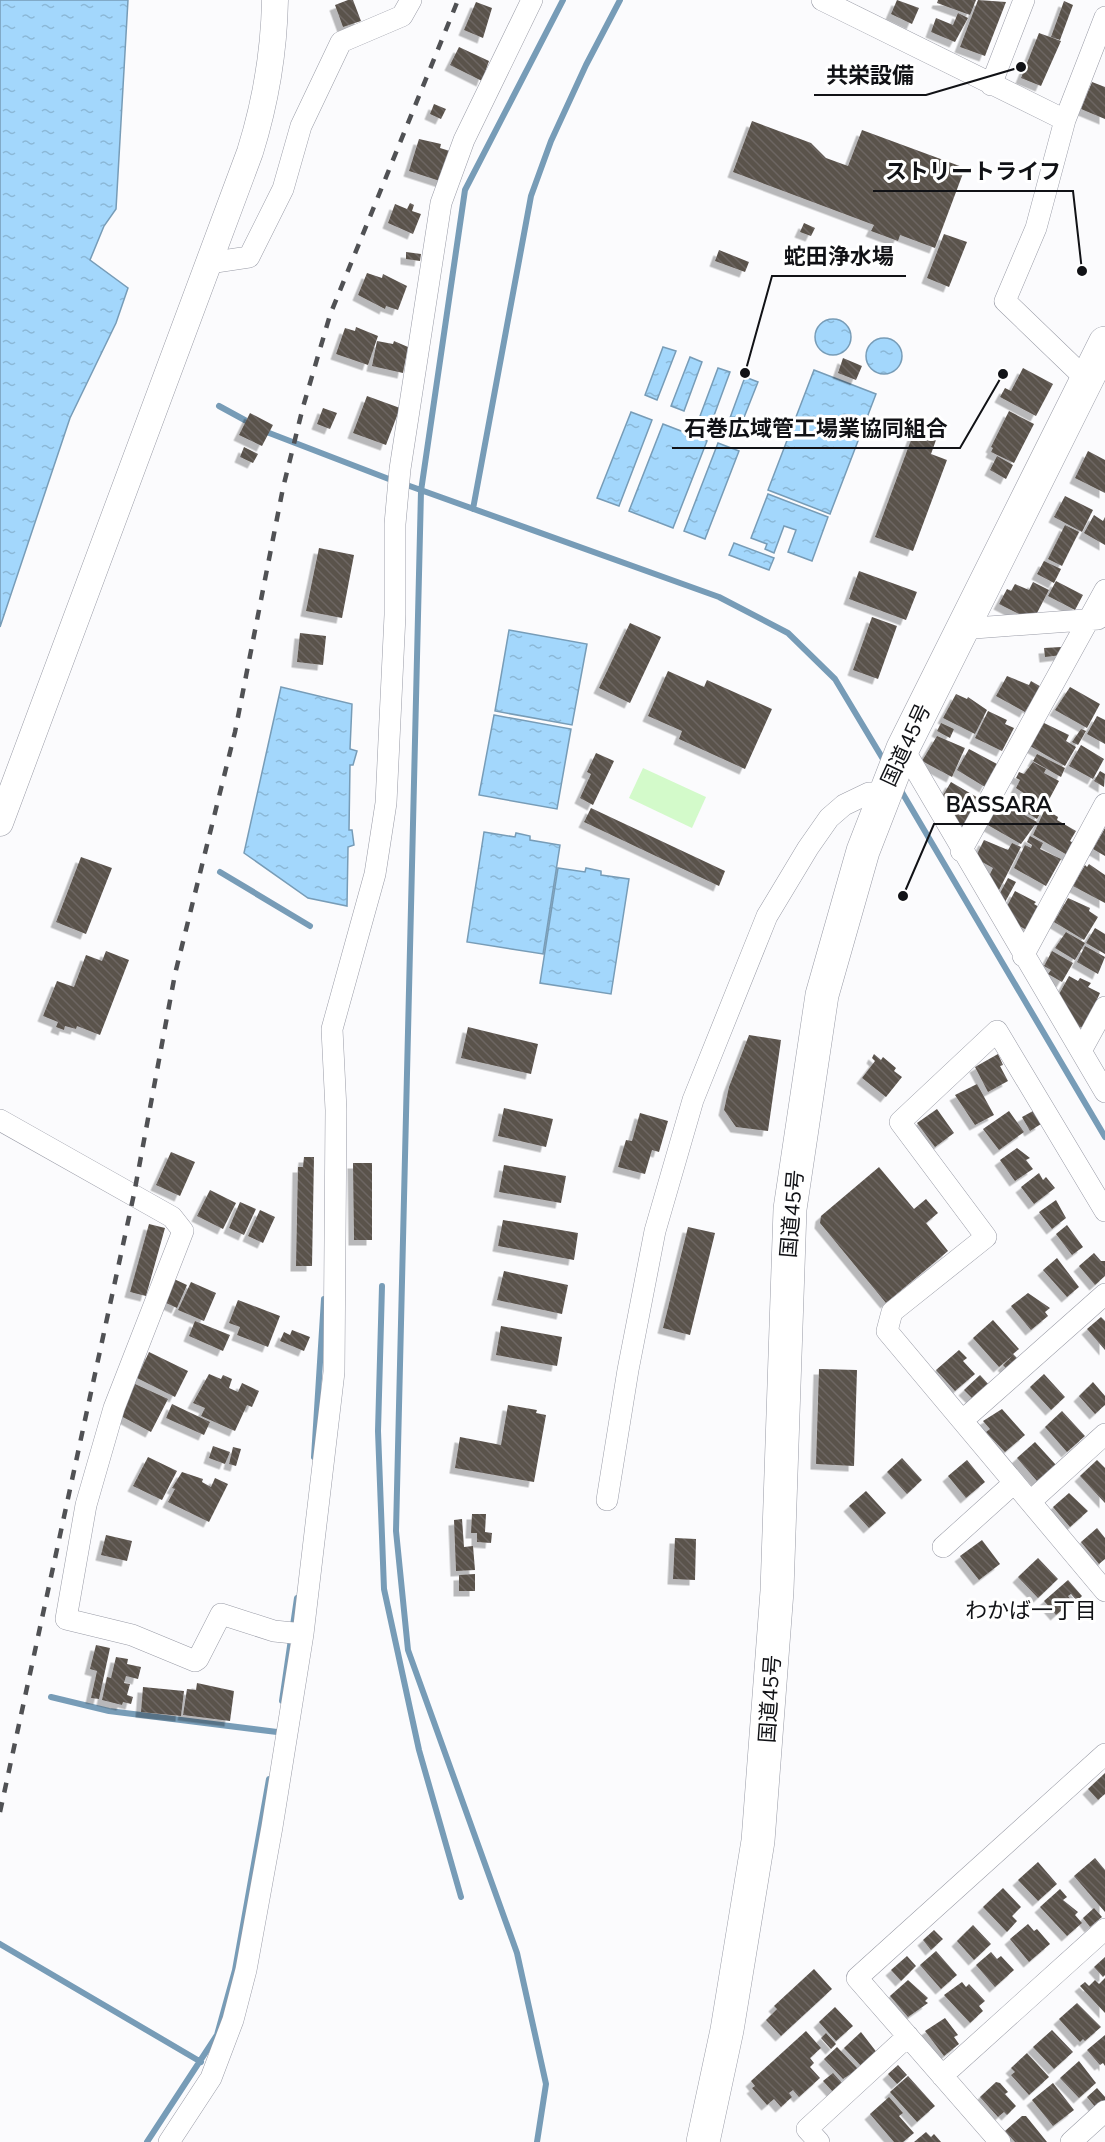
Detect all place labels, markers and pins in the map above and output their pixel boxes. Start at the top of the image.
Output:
callout: 共栄設備 [814,55,926,95]
callout: ストリートライフ [873,151,1073,191]
callout: 蛇田浄水場 [772,236,906,276]
callout: 石巻広域管工場業協同組合 [672,408,960,448]
callout: BASSARA [934,784,1065,824]

